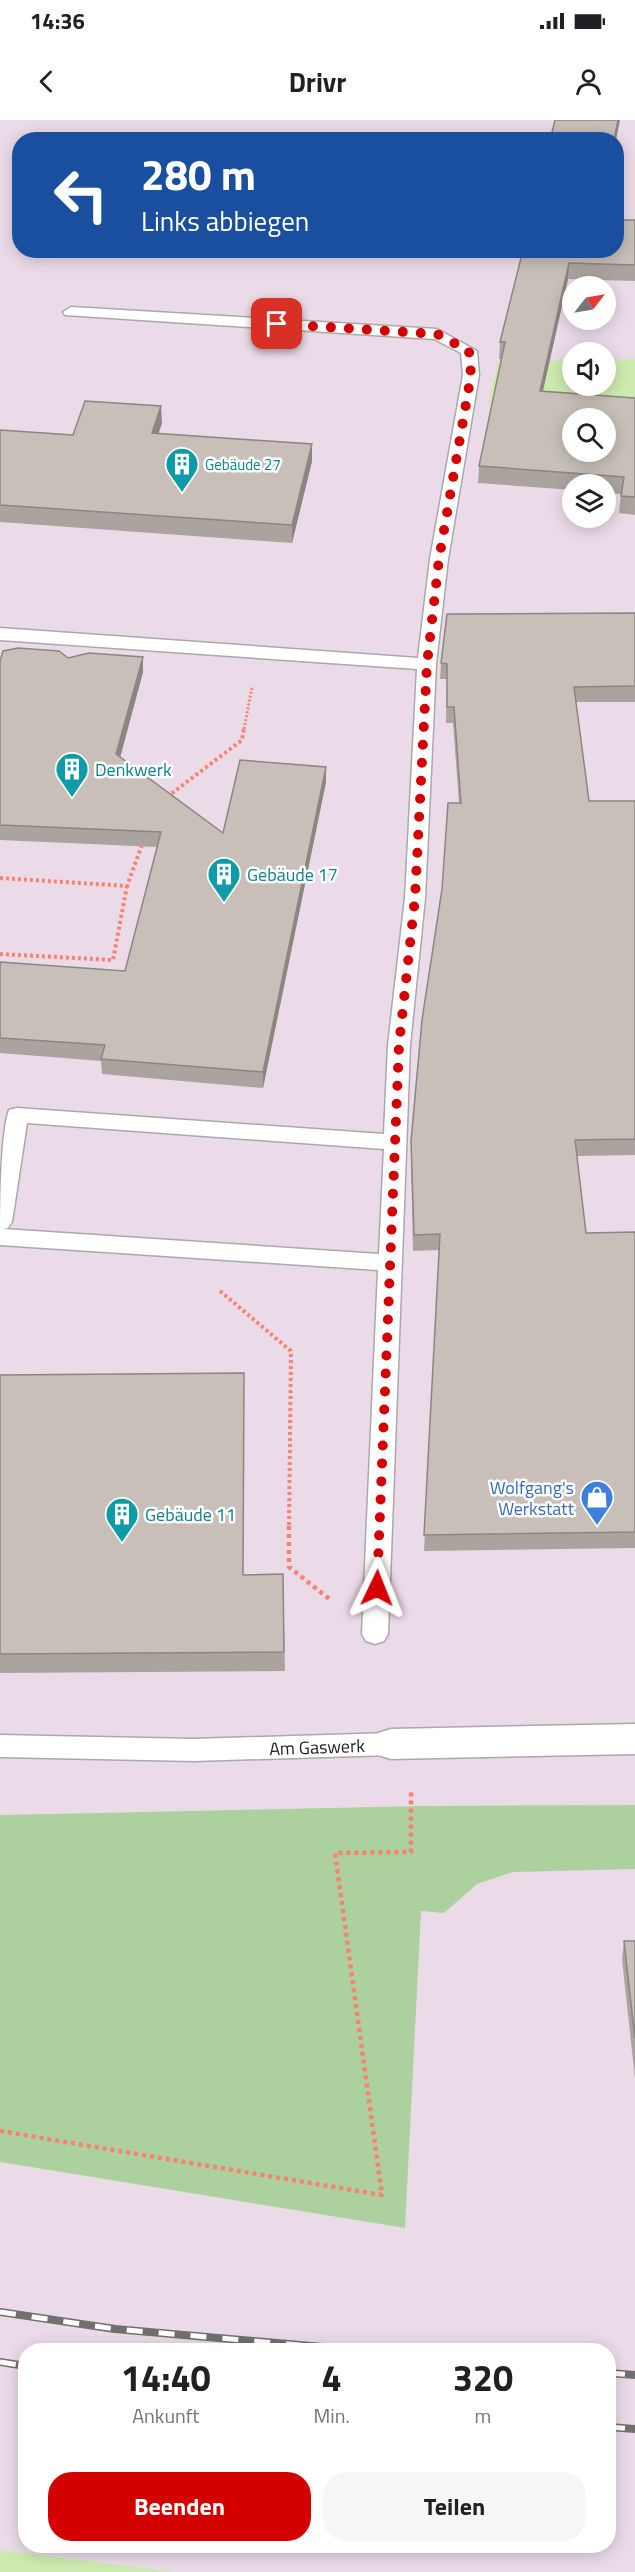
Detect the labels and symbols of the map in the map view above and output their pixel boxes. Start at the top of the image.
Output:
north arrow [562,276,616,330]
pin [251,298,302,349]
building icon: Gebäude 27 [164,446,200,493]
place label: Gebäude 27 [205,453,281,476]
building icon: Denkwerk [54,751,90,798]
place label: Denkwerk [95,756,172,783]
building icon: Gebäude 17 [206,856,242,903]
place label: Gebäude 17 [247,861,338,888]
place label: Wolfgang's Werkstatt [490,1474,575,1522]
shop icon: Wolfgang's Werkstatt [579,1479,615,1526]
building icon: Gebäude 11 [104,1496,140,1543]
place label: Gebäude 11 [145,1501,236,1528]
position arrow [345,1556,409,1620]
street label: Am Gaswerk [269,1732,366,1762]

